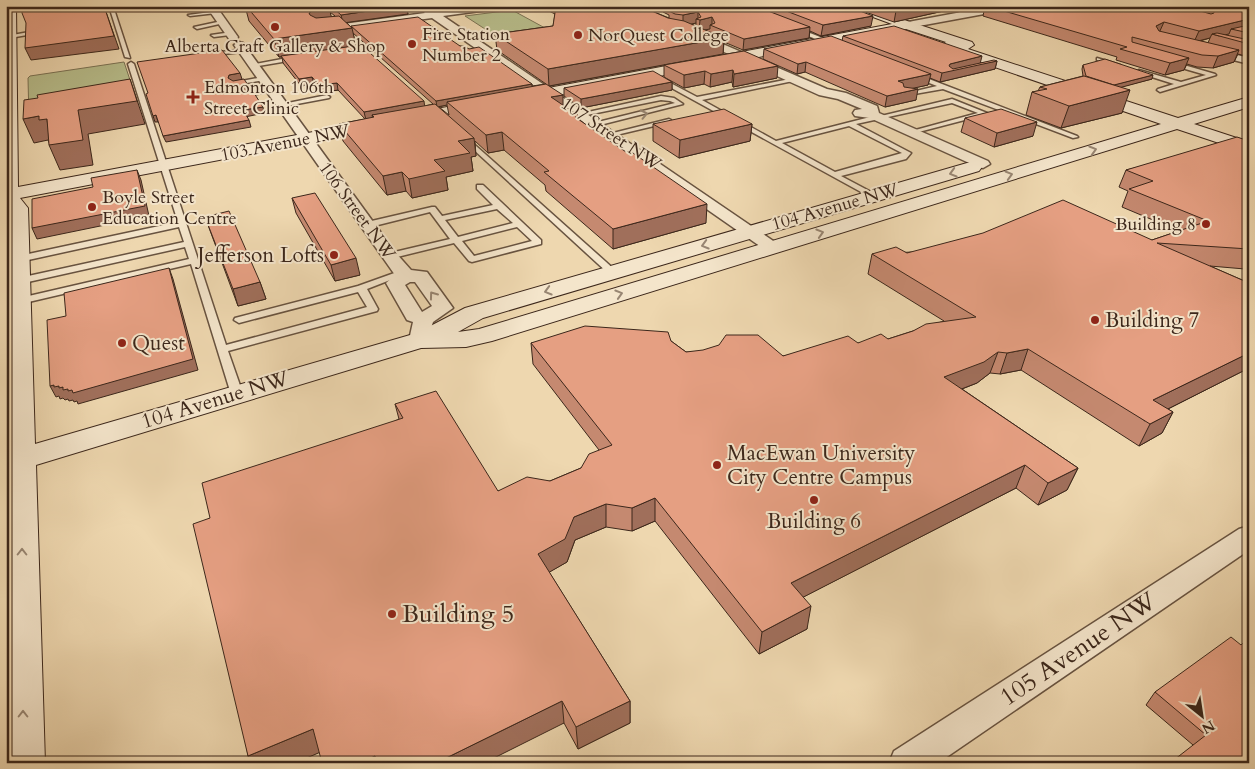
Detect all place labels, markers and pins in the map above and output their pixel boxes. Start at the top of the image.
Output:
marker: Alberta Craft Gallery & Shop [269,21,281,33]
place label: Fire Station Number 2 [422,22,511,68]
place label: NorQuest College [588,23,729,48]
marker: NorQuest College [572,29,584,41]
place label: Alberta Craft Gallery & Shop [165,34,385,59]
marker: Fire Station Number 2 [406,38,418,50]
place label: Edmonton 106th Street Clinic [204,75,334,121]
marker: Edmonton 106th Street Clinic [186,90,200,104]
place label: Boyle Street Education Centre [102,185,237,231]
marker: Boyle Street Education Centre [86,201,98,213]
place label: Building 8 [1115,212,1196,237]
marker: Building 8 [1200,218,1212,230]
place label: Jefferson Lofts [194,241,324,270]
marker: Jefferson Lofts [328,249,340,261]
place label: Building 7 [1105,306,1199,335]
marker: Building 7 [1089,314,1101,326]
place label: Quest [132,329,185,358]
marker: Quest [116,337,128,349]
place label: MacEwan University City Centre Campus [727,439,915,492]
marker: MacEwan University City Centre Campus [711,459,723,471]
marker: Building 6 [808,494,820,506]
place label: Building 6 [767,507,861,536]
place label: Building 5 [402,597,514,631]
marker: Building 5 [386,608,398,620]

